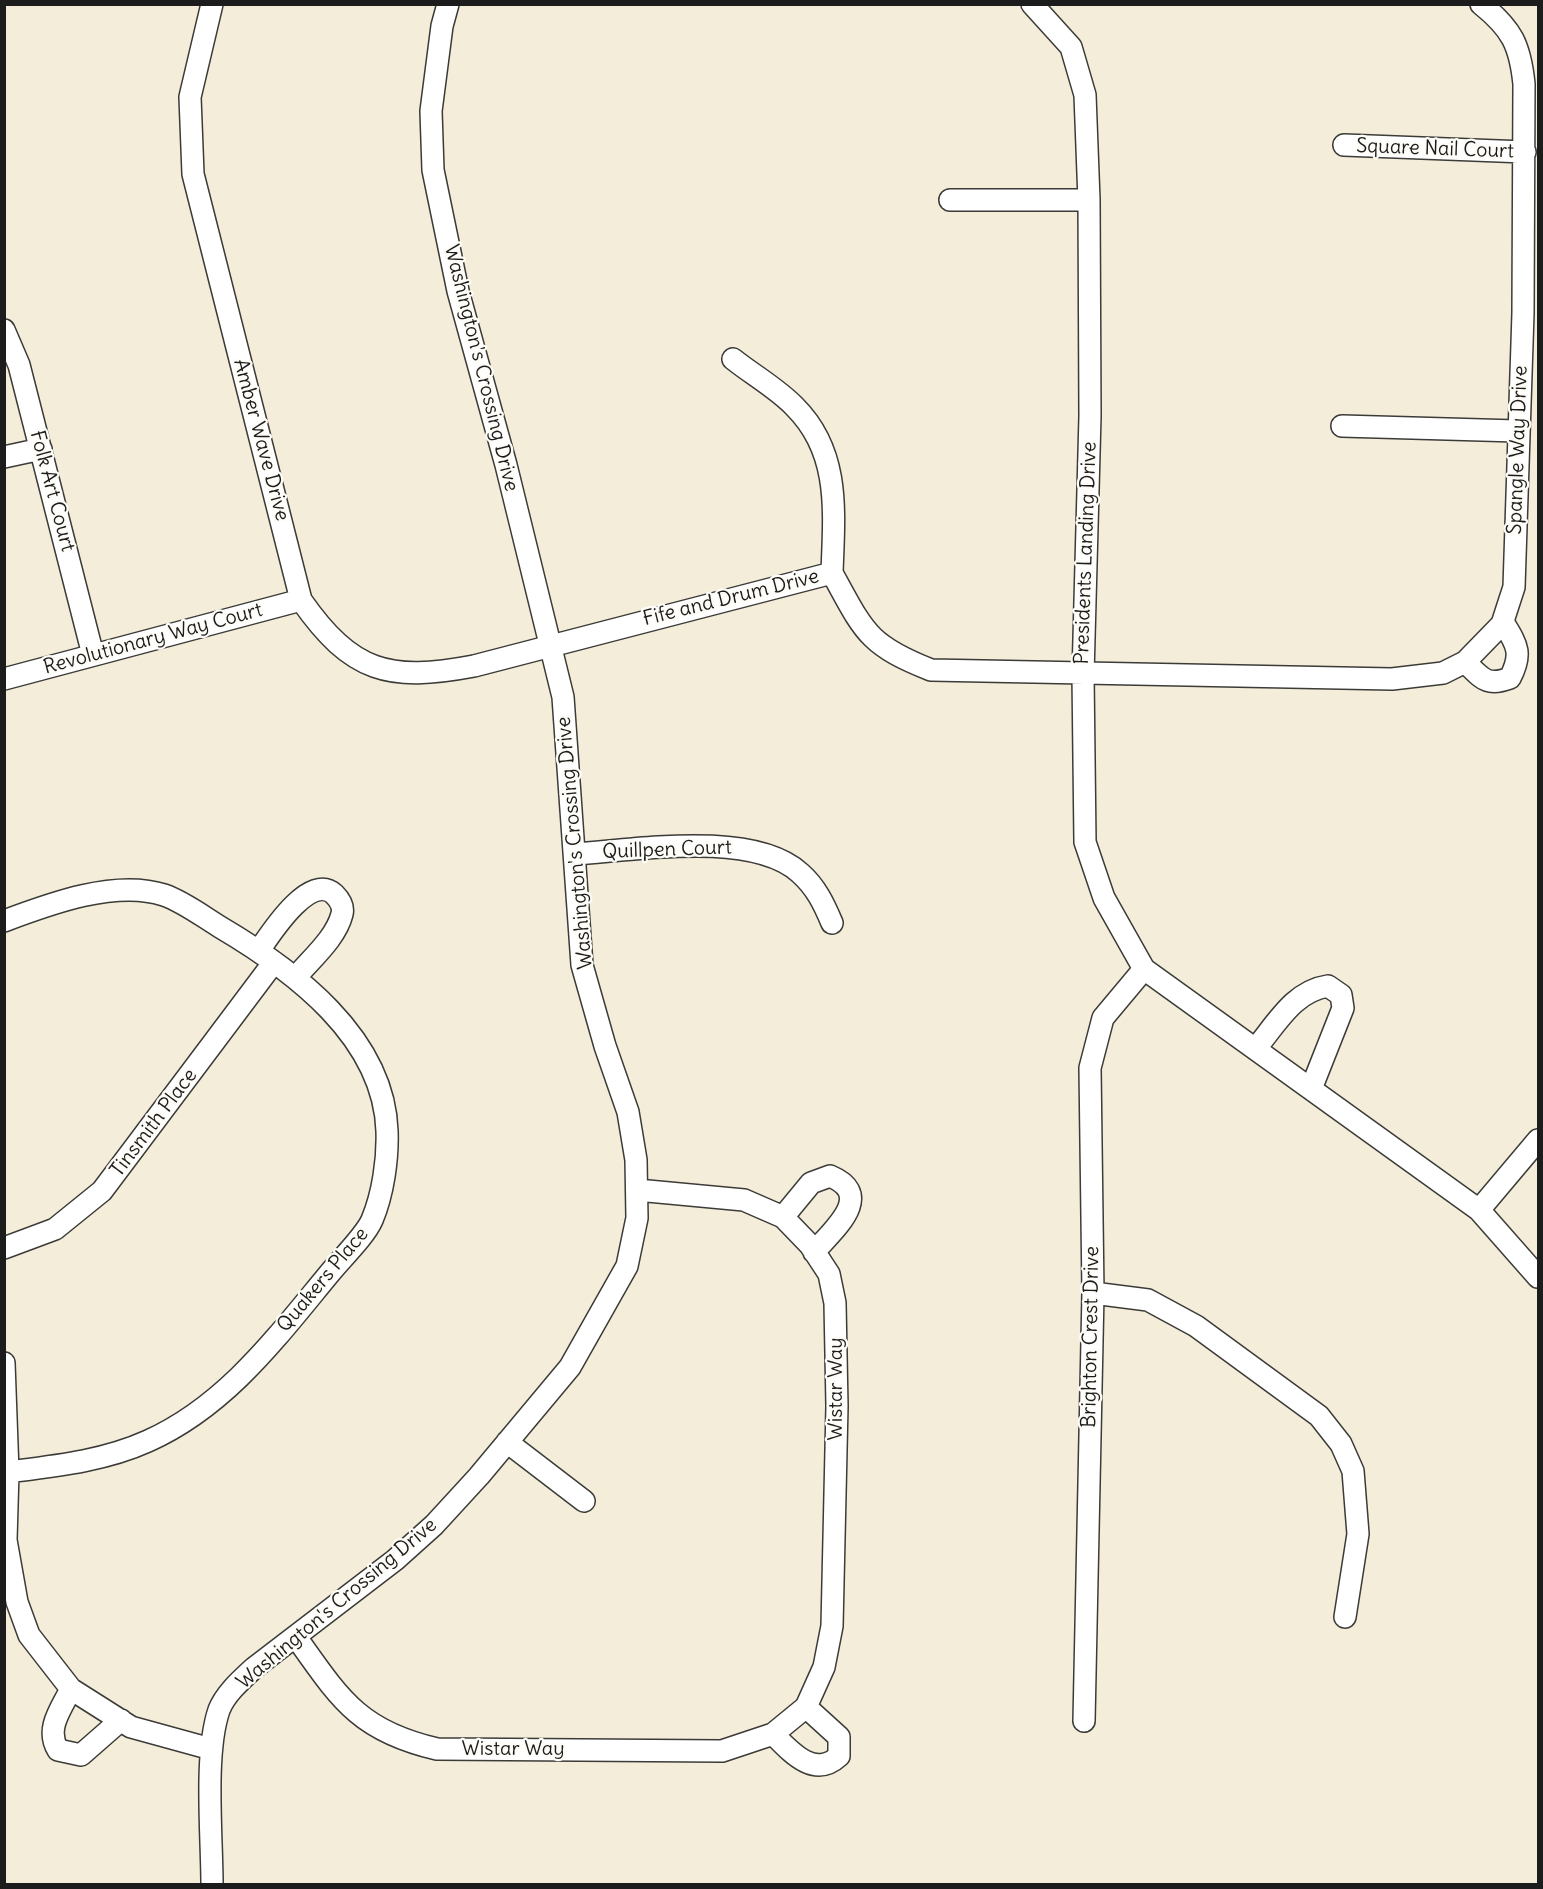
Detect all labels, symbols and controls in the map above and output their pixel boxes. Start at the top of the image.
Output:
street label: Square Nail Court [1356,134,1514,164]
street label: Washington's Crossing Drive [439,242,523,494]
street label: Amber Wave Drive [228,356,294,524]
street label: Spangle Way Drive [1503,365,1533,535]
street label: Folk Art Court [24,428,80,554]
street label: Presidents Landing Drive [1070,441,1102,665]
street label: Fife and Drum Drive [641,565,821,631]
street label: Revolutionary Way Court [41,598,265,680]
street label: Washington's Crossing Drive [552,716,598,970]
street label: Quillpen Court [602,836,732,864]
street label: Tinsmith Place [106,1064,202,1182]
street label: Quakers Place [272,1223,374,1337]
street label: Brighton Crest Drive [1077,1246,1105,1428]
street label: Wistar Way [824,1337,848,1441]
street label: Washington's Crossing Drive [232,1513,442,1695]
street label: Wistar Way [461,1737,565,1761]

